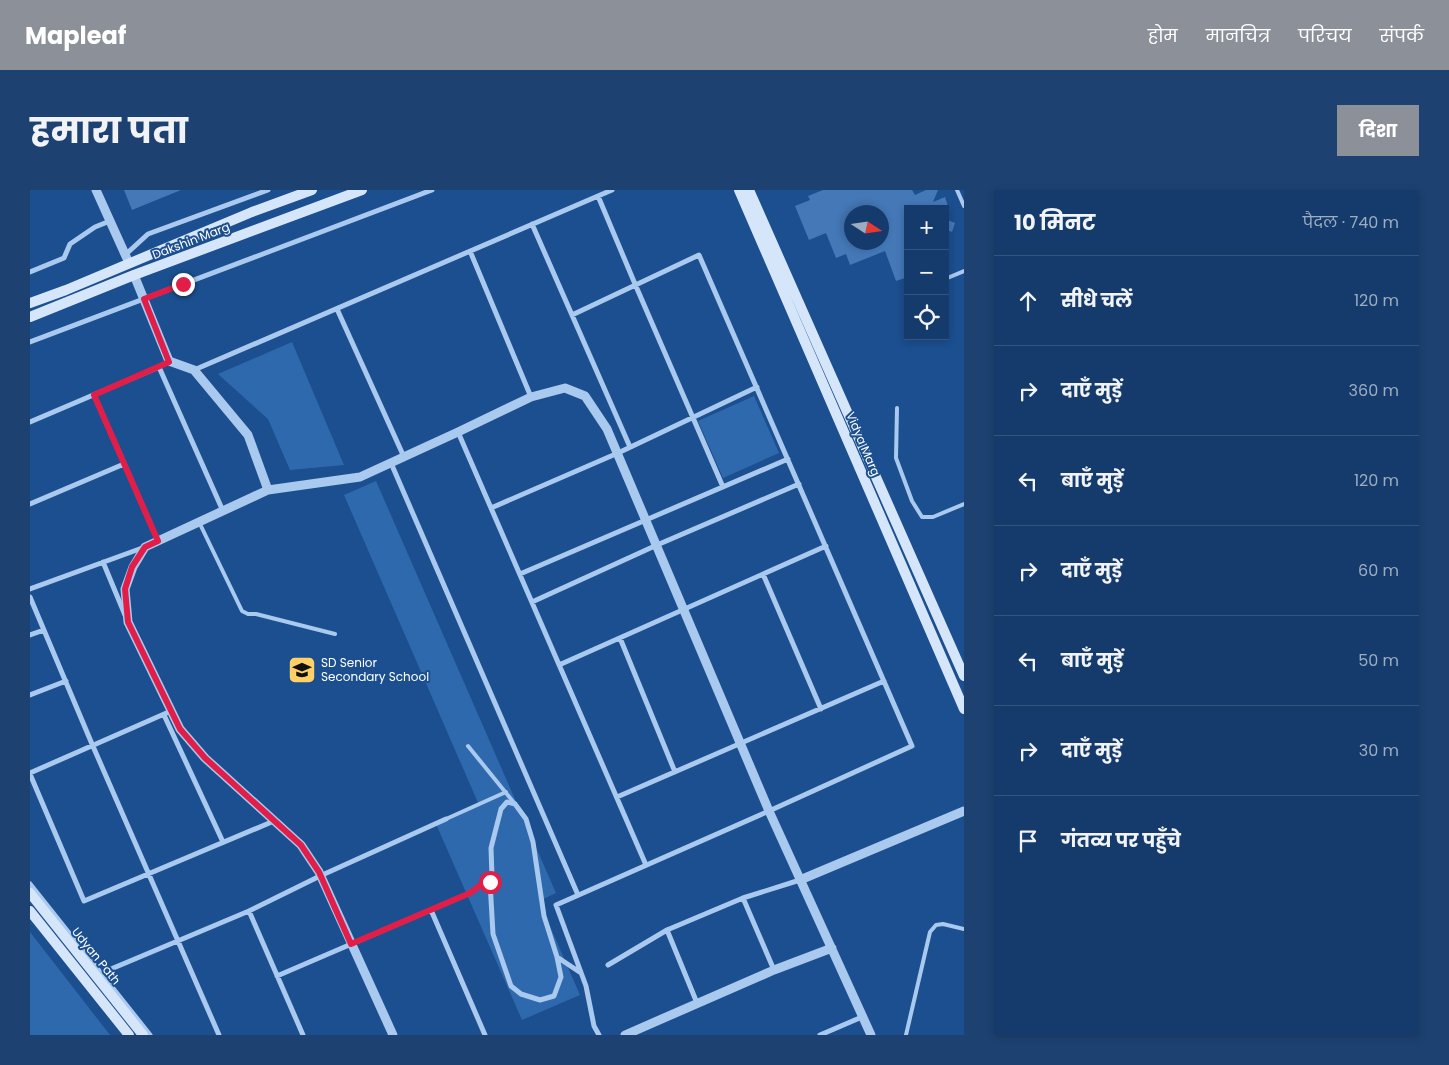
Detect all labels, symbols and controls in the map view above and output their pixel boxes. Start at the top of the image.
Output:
text: Mapleaf [25,19,126,52]
text: होम [1148,23,1178,48]
text: मानचित्र [1206,23,1270,48]
text: परिचय [1298,23,1352,48]
text: संपर्क [1380,23,1424,48]
button: दिशा [1337,105,1419,156]
text: हमारा पता [30,106,188,155]
north arrow [844,205,889,250]
map controls [904,205,949,340]
button: + [904,205,949,250]
text: 10 मिनट [1014,208,1095,237]
text: पैदल · 740 m [1303,211,1399,234]
street label: Dakshin Marg [150,218,232,263]
button: − [904,250,949,295]
route end [172,273,195,296]
icon: ahead [1014,287,1042,315]
text: सीधे चलें [1061,287,1132,314]
text: 120 m [1354,289,1399,312]
button: locate [904,295,949,340]
icon: right [1014,377,1042,405]
text: दाएँ मुड़ें [1061,377,1122,404]
text: 360 m [1349,379,1399,402]
street label: Vidya Marg [842,409,885,479]
icon: left [1014,467,1042,495]
text: बाएँ मुड़ें [1061,467,1123,494]
text: 120 m [1354,469,1399,492]
icon: right [1014,557,1042,585]
text: दाएँ मुड़ें [1061,557,1122,584]
text: 60 m [1358,559,1399,582]
icon: left [1014,647,1042,675]
text: बाएँ मुड़ें [1061,647,1123,674]
text: 50 m [1358,649,1399,672]
place label: SD Senior Secondary School [321,654,429,685]
school or university icon: SD Senior Secondary School [287,655,317,685]
icon: right [1014,737,1042,765]
text: दाएँ मुड़ें [1061,737,1122,764]
text: 30 m [1359,739,1399,762]
icon: arrive [1014,827,1042,855]
text: गंतव्य पर पहुँचे [1061,827,1181,854]
route start [479,871,502,894]
street label: Udyan Path [68,923,125,988]

